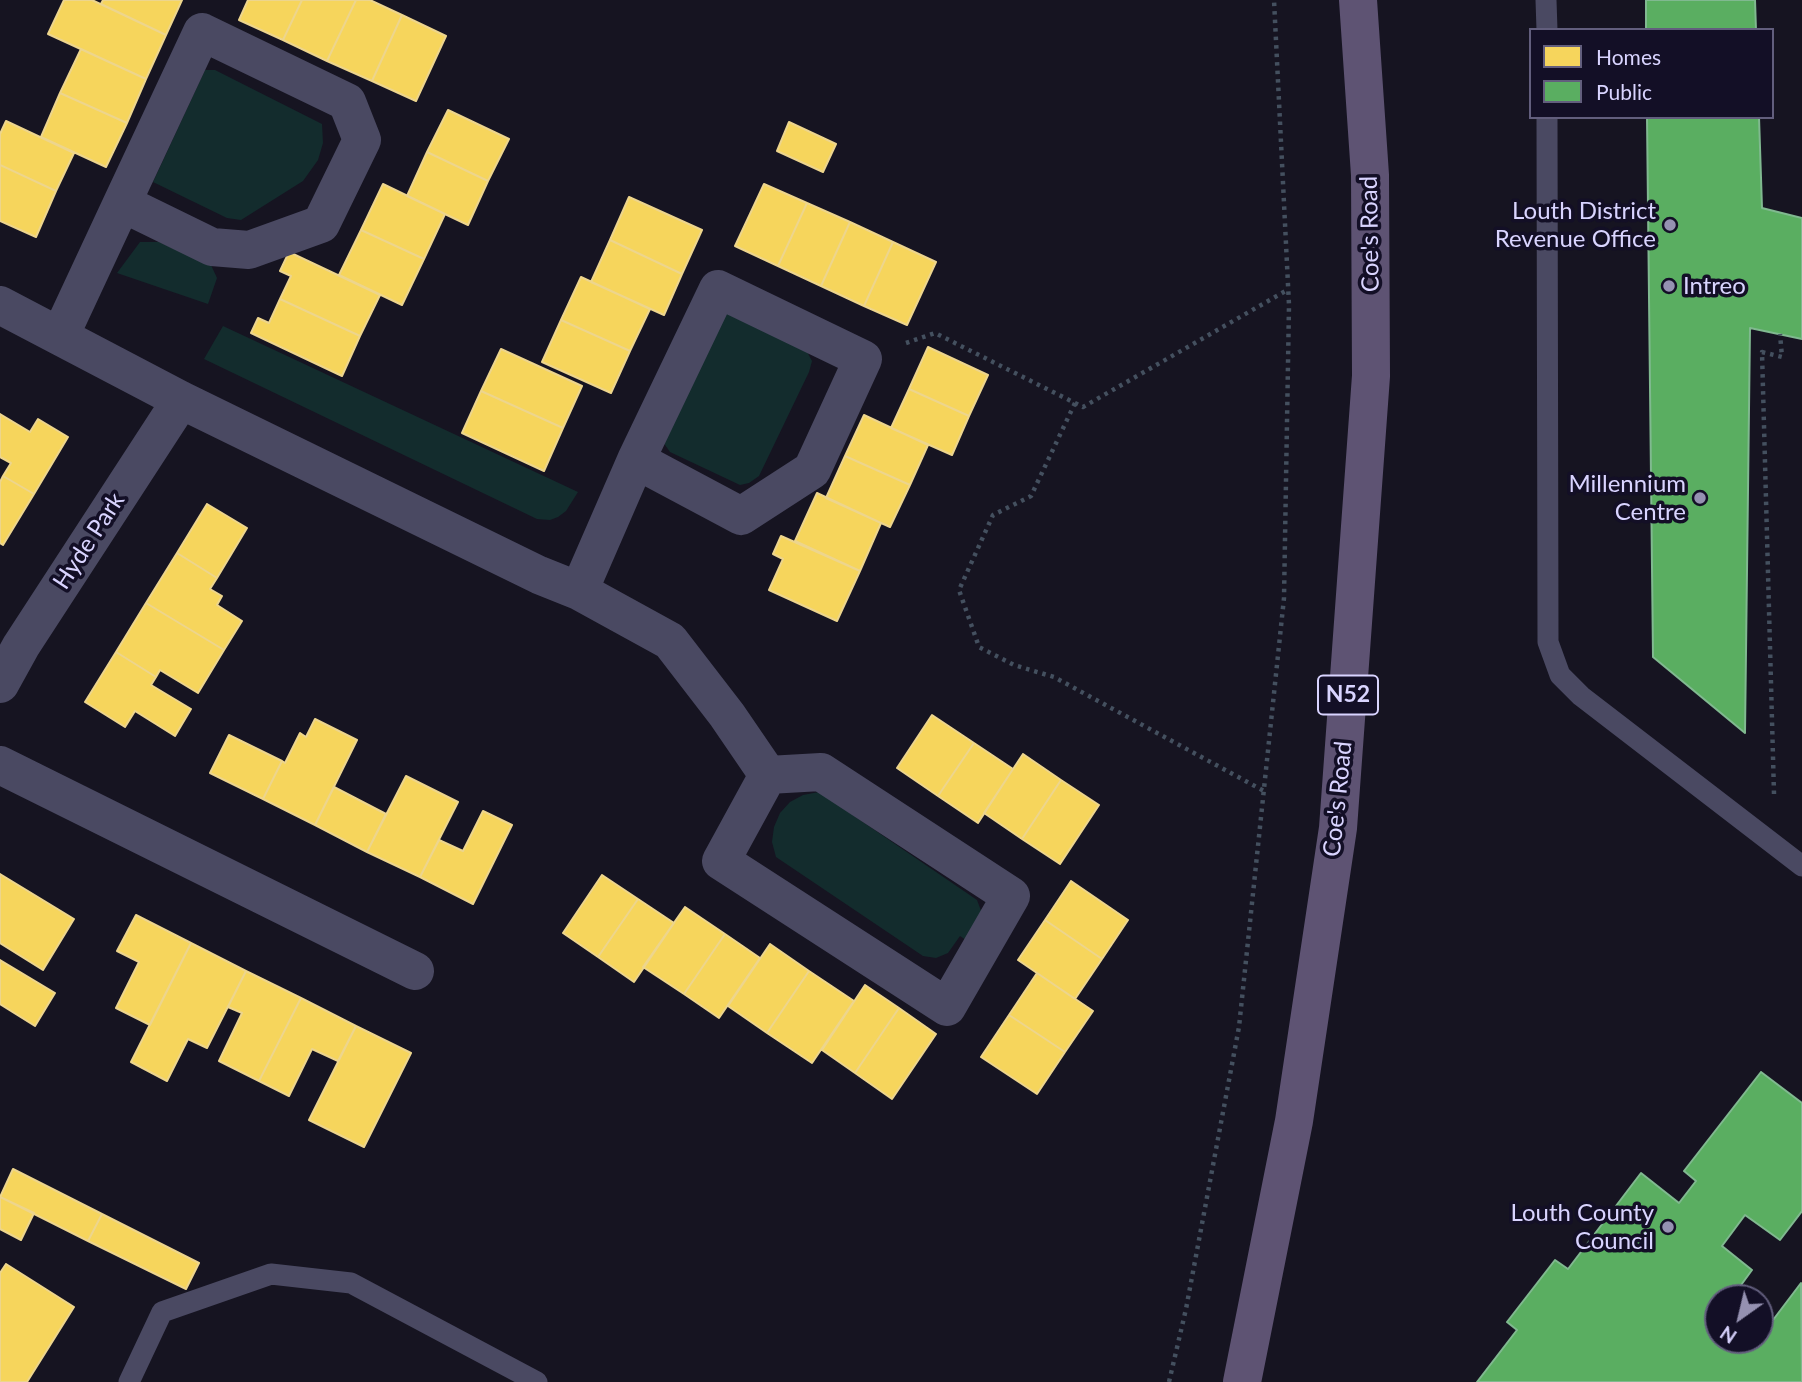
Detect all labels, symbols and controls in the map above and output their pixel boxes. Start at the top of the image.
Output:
legend [1529,28,1774,119]
text: Homes [1596,44,1661,69]
text: Public [1596,79,1652,104]
street label: Coe's Road [1355,176,1385,292]
place label: Louth District Revenue Office [1495,197,1656,253]
marker: Louth District Revenue Office [1662,217,1678,233]
place label: Intreo [1683,272,1746,300]
marker: Intreo [1661,278,1677,294]
place label: Millennium Centre [1568,470,1686,526]
street label: Hyde Park [47,487,131,595]
marker: Millennium Centre [1692,490,1708,506]
road number: N52 [1318,676,1378,715]
street label: Coe's Road [1318,740,1358,858]
place label: Louth County Council [1510,1199,1654,1255]
marker: Louth County Council [1660,1219,1676,1235]
north arrow [1704,1284,1774,1354]
text: N [1716,1322,1741,1349]

